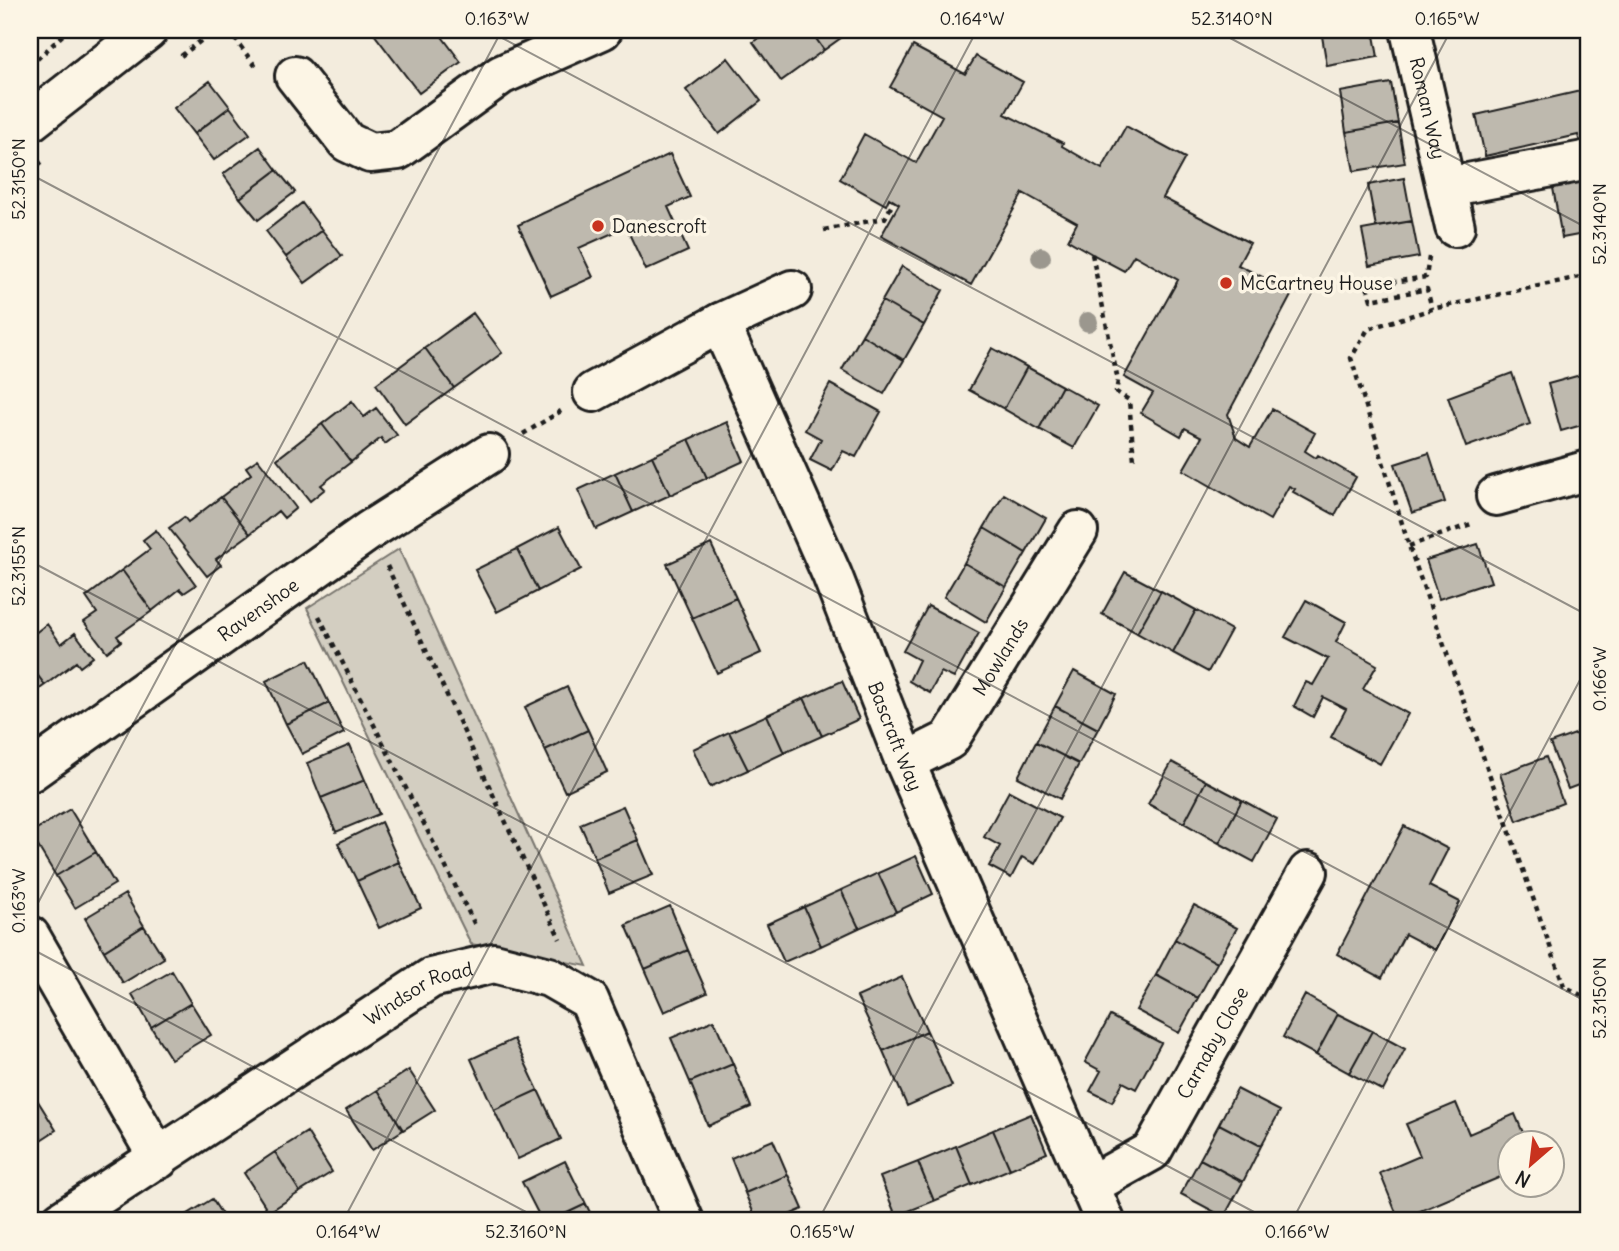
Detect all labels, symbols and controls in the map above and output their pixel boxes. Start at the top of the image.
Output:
text: 0.163°W [465,7,529,30]
text: 0.164°W [939,7,1005,30]
text: 52.3140°N [1191,7,1273,30]
text: 0.165°W [1414,7,1480,30]
street label: Roman Way [1405,55,1451,161]
text: 52.3150°N [7,138,30,220]
text: 52.3140°N [1588,183,1611,265]
place label: Danescroft [612,214,707,238]
marker: Danescroft [590,218,606,234]
place label: McCartney House [1240,271,1393,295]
marker: McCartney House [1218,275,1234,291]
text: 52.3155°N [7,526,30,606]
street label: Ravenshoe [213,573,303,647]
street label: Mowlands [967,614,1033,700]
text: 0.166°W [1588,646,1611,712]
street label: Bascraft Way [863,678,928,794]
text: 0.163°W [7,869,30,933]
street label: Windsor Road [360,957,475,1031]
text: 52.3150°N [1588,957,1611,1039]
street label: Carnaby Close [1171,982,1253,1103]
north arrow [1496,1128,1566,1198]
text: N [1512,1165,1534,1193]
text: 0.164°W [315,1220,381,1243]
text: 52.3160°N [485,1220,567,1243]
text: 0.165°W [789,1220,855,1243]
text: 0.166°W [1264,1220,1330,1243]

